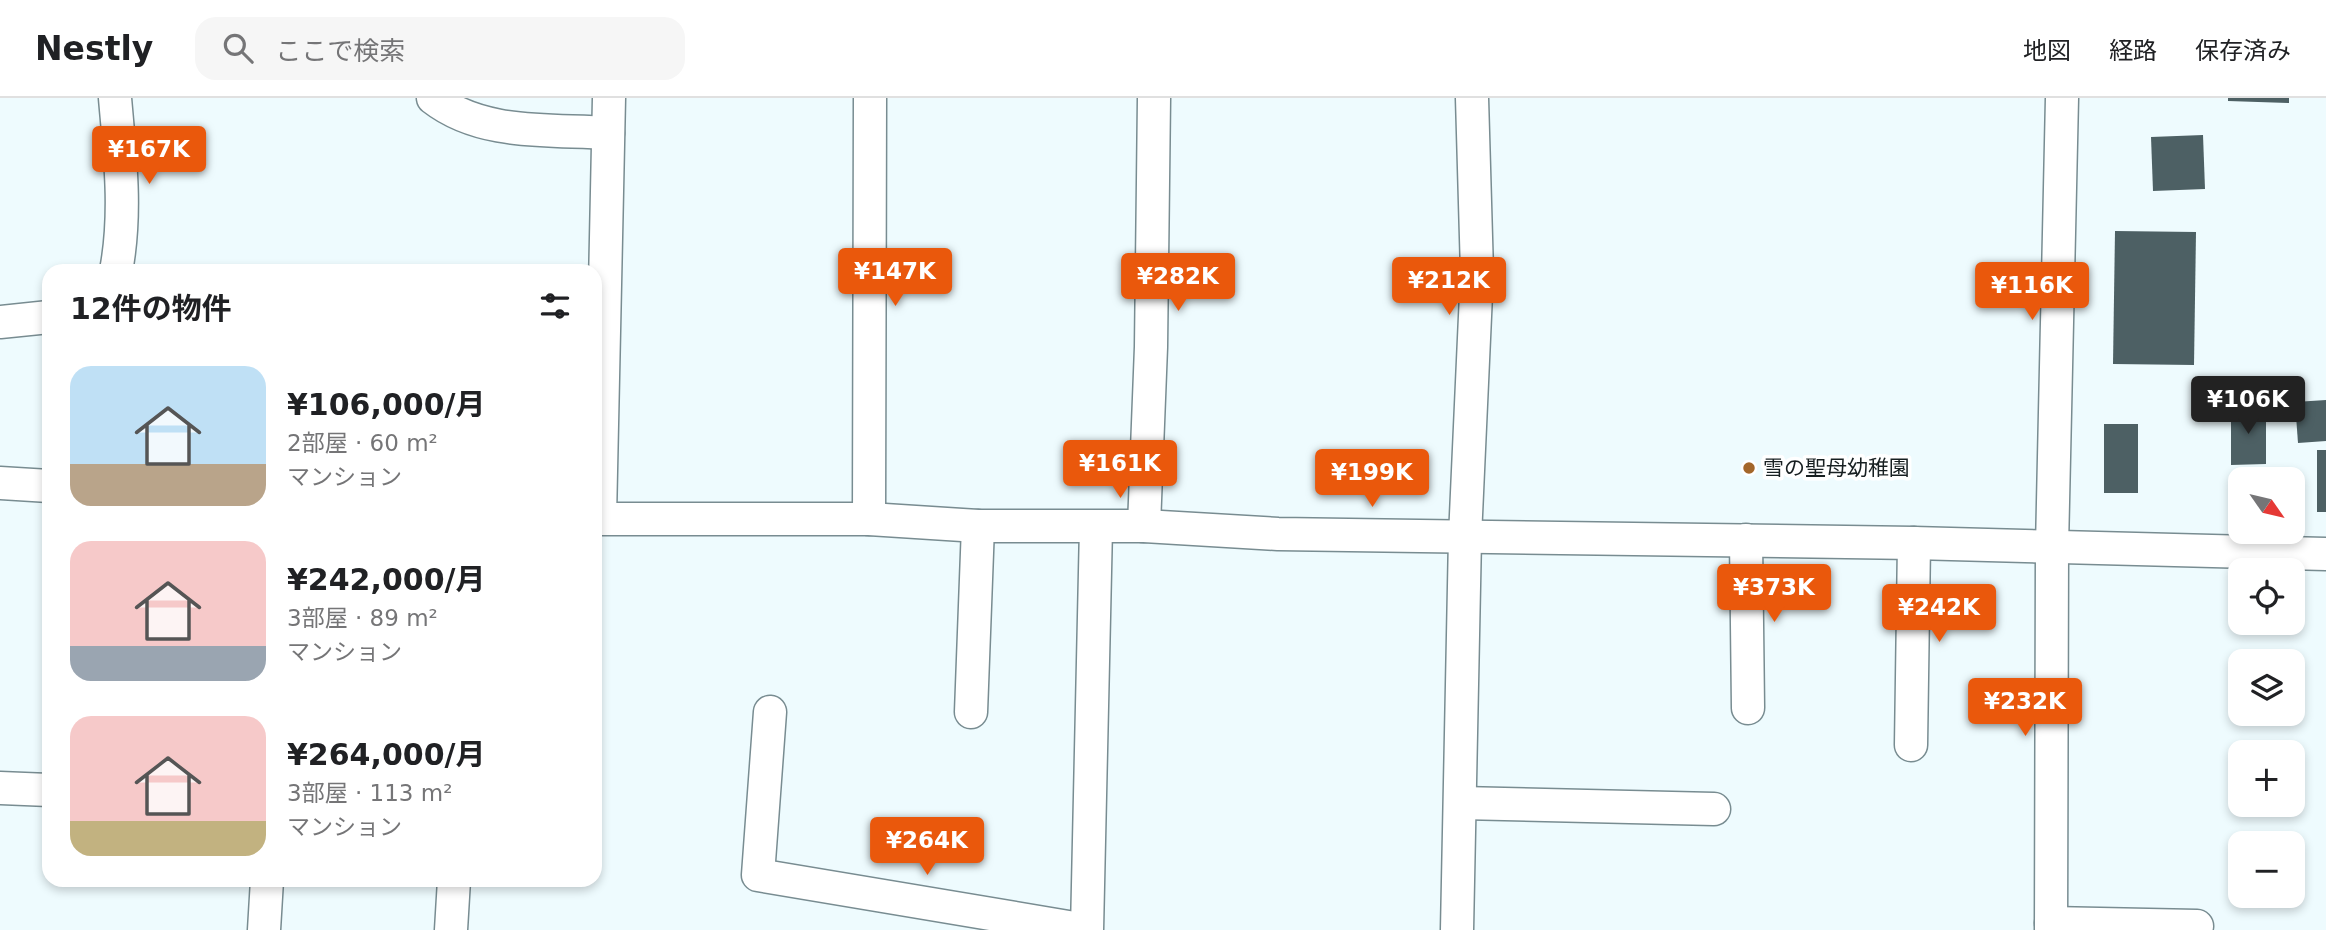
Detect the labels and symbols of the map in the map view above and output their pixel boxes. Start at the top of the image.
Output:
pin: ¥167K [100,126,198,186]
pin: ¥147K [846,248,944,308]
pin: ¥282K [1129,254,1227,313]
pin: ¥212K [1400,258,1498,317]
pin: ¥116K [1983,262,2081,322]
pin: ¥106K [2199,376,2297,436]
pin: ¥161K [1071,440,1169,500]
pin: ¥199K [1323,450,1421,509]
place label: 雪の聖母幼稚園 [1763,456,1910,480]
marker: 雪の聖母幼稚園 [1741,460,1757,476]
north arrow [2228,467,2305,544]
pin: ¥373K [1725,564,1823,624]
pin: ¥242K [1890,584,1988,644]
pin: ¥232K [1976,678,2074,738]
pin: ¥264K [878,818,976,877]

